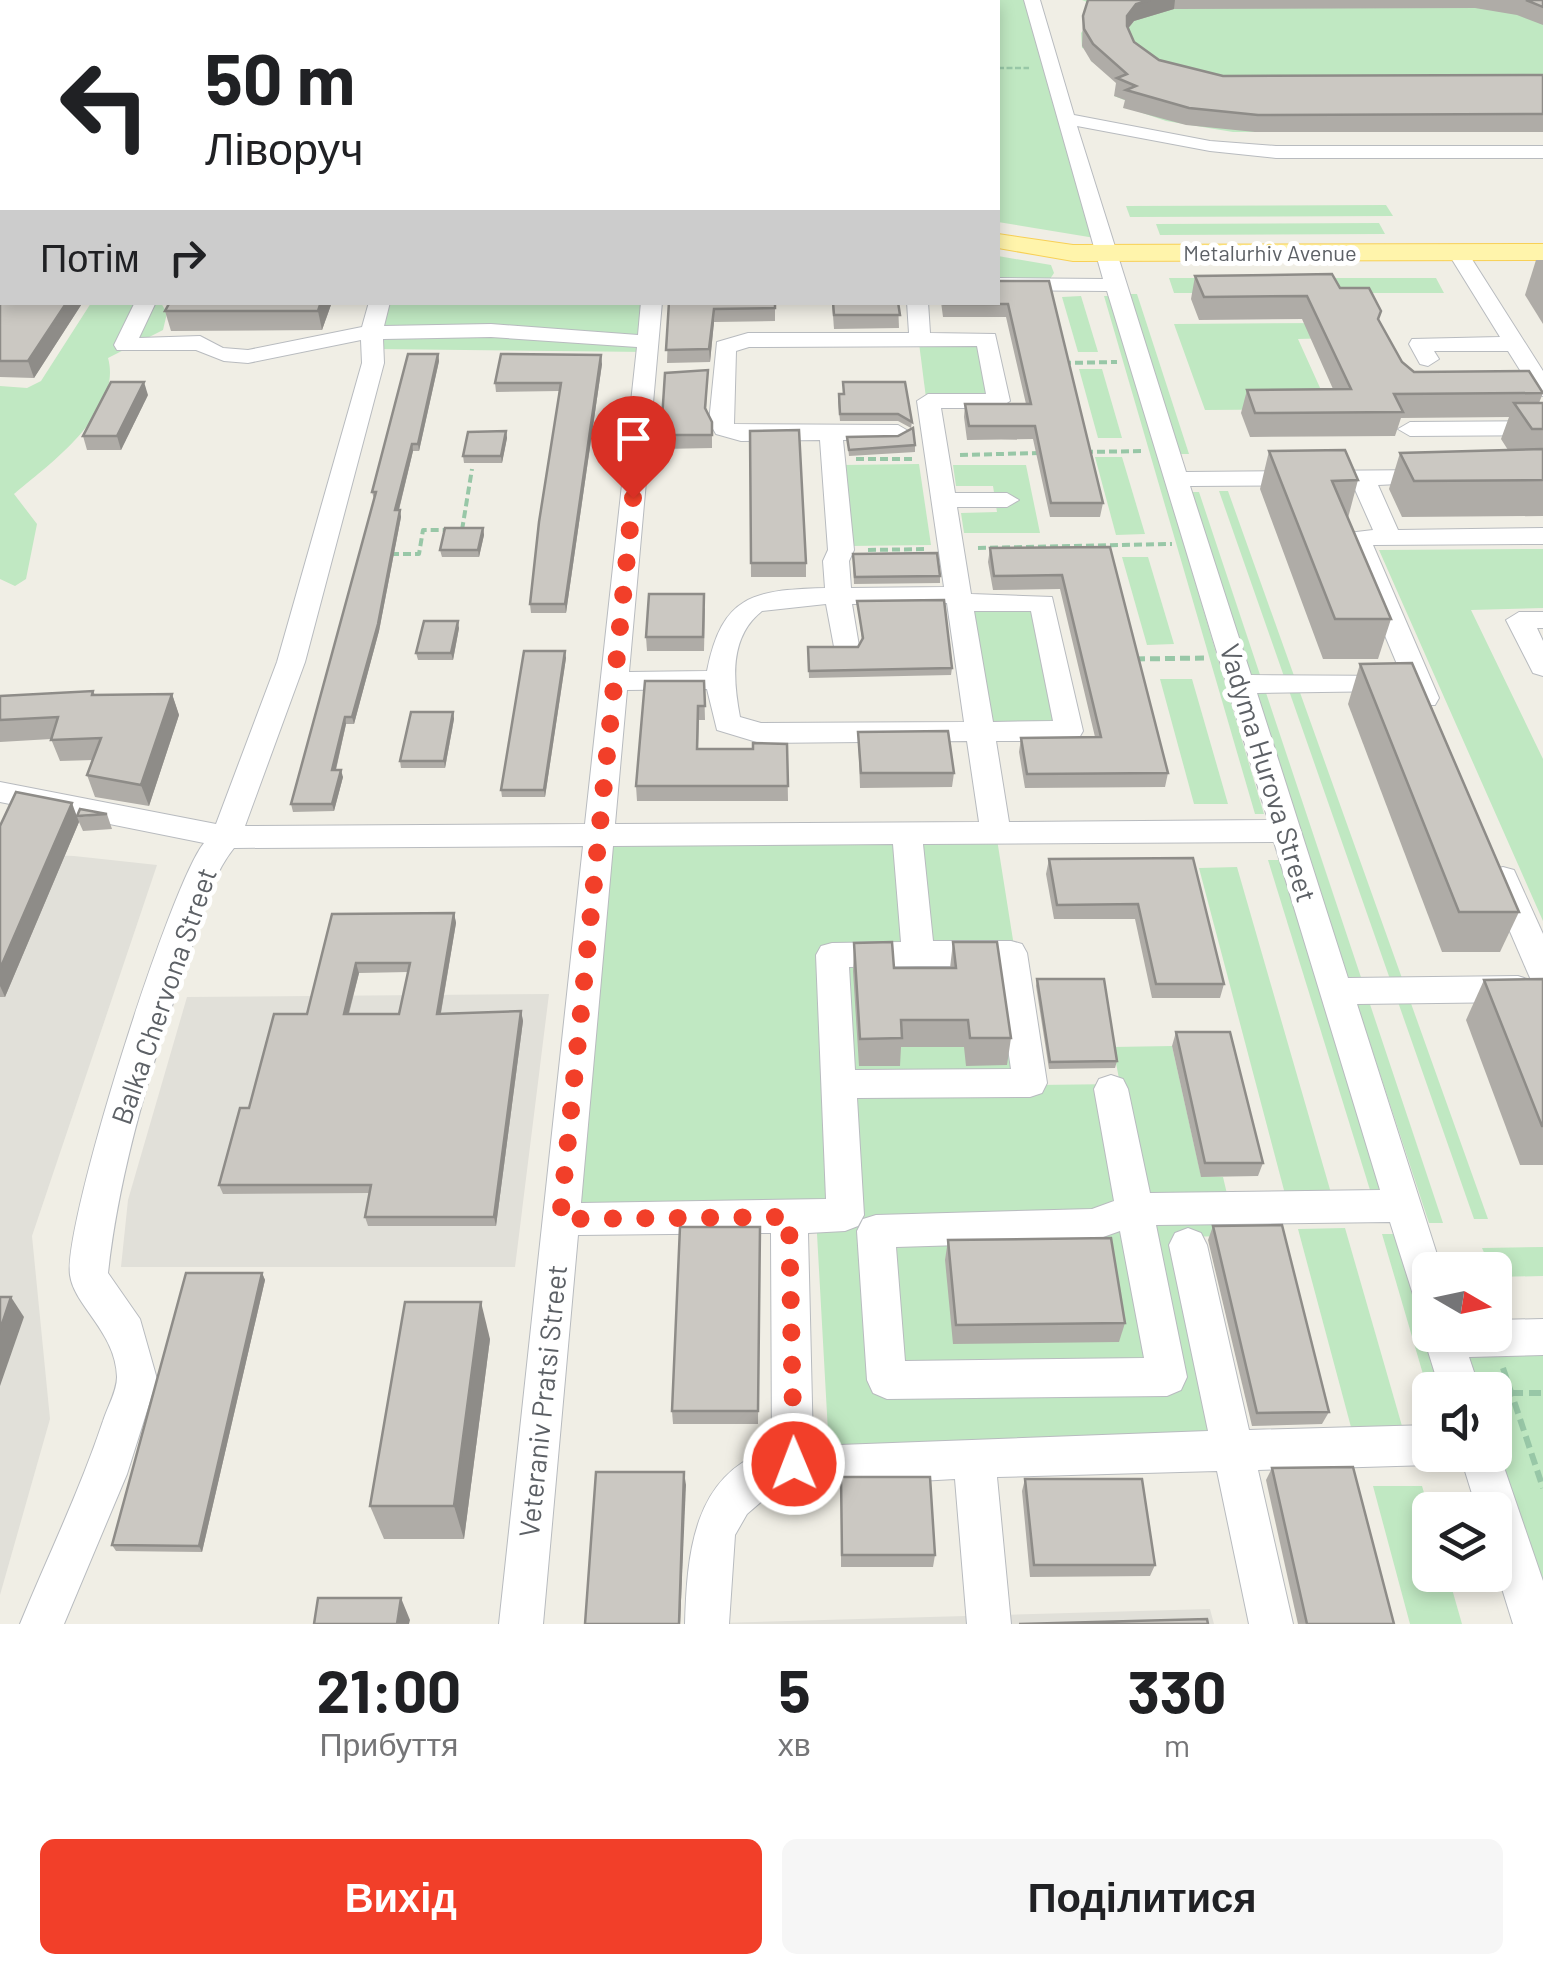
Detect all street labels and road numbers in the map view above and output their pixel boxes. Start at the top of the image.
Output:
street label: Metalurhiv Avenue [1183,239,1357,265]
street label: Vadyma Hurova Street [1214,640,1324,906]
street label: Balka Chervona Street [103,863,223,1128]
street label: Veteraniv Pratsi Street [511,1263,573,1539]

